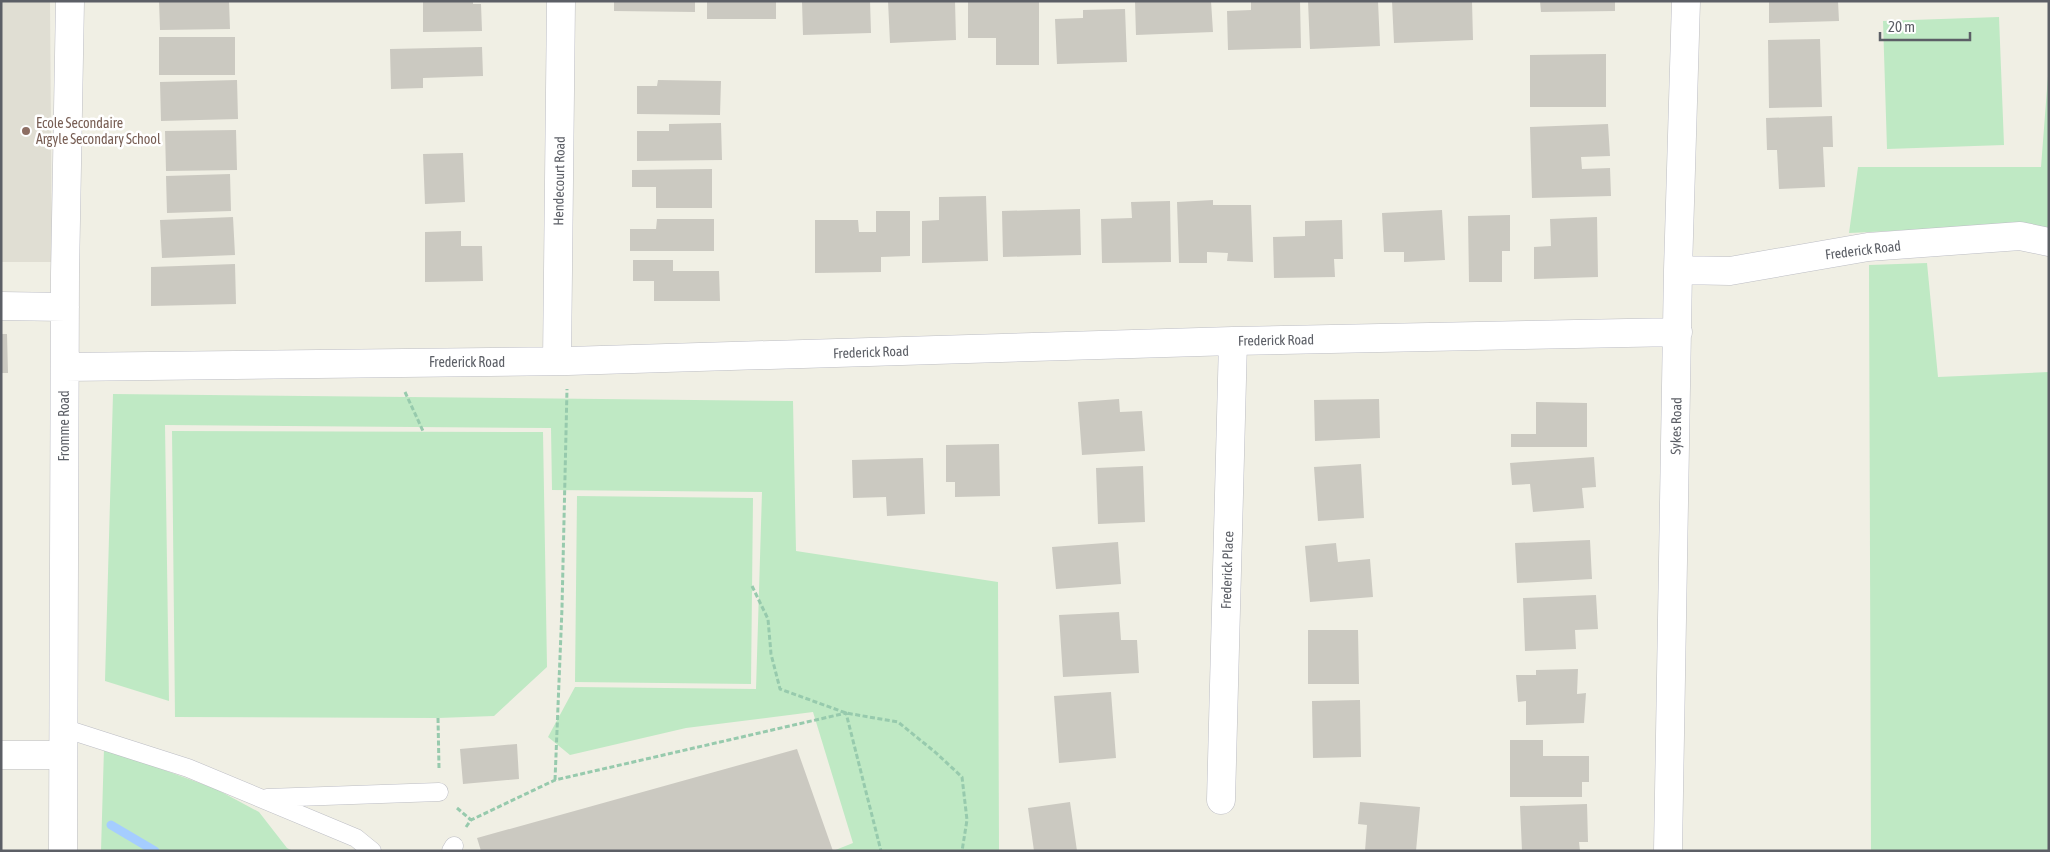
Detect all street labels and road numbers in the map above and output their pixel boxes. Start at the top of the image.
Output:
street label: Hendecourt Road [550,136,568,226]
street label: Frederick Road [1824,237,1902,263]
street label: Frederick Road [1238,331,1314,349]
street label: Frederick Road [833,343,909,361]
street label: Frederick Road [429,354,505,370]
street label: Fromme Road [56,390,72,462]
street label: Sykes Road [1668,397,1684,455]
street label: Frederick Place [1218,531,1236,609]

